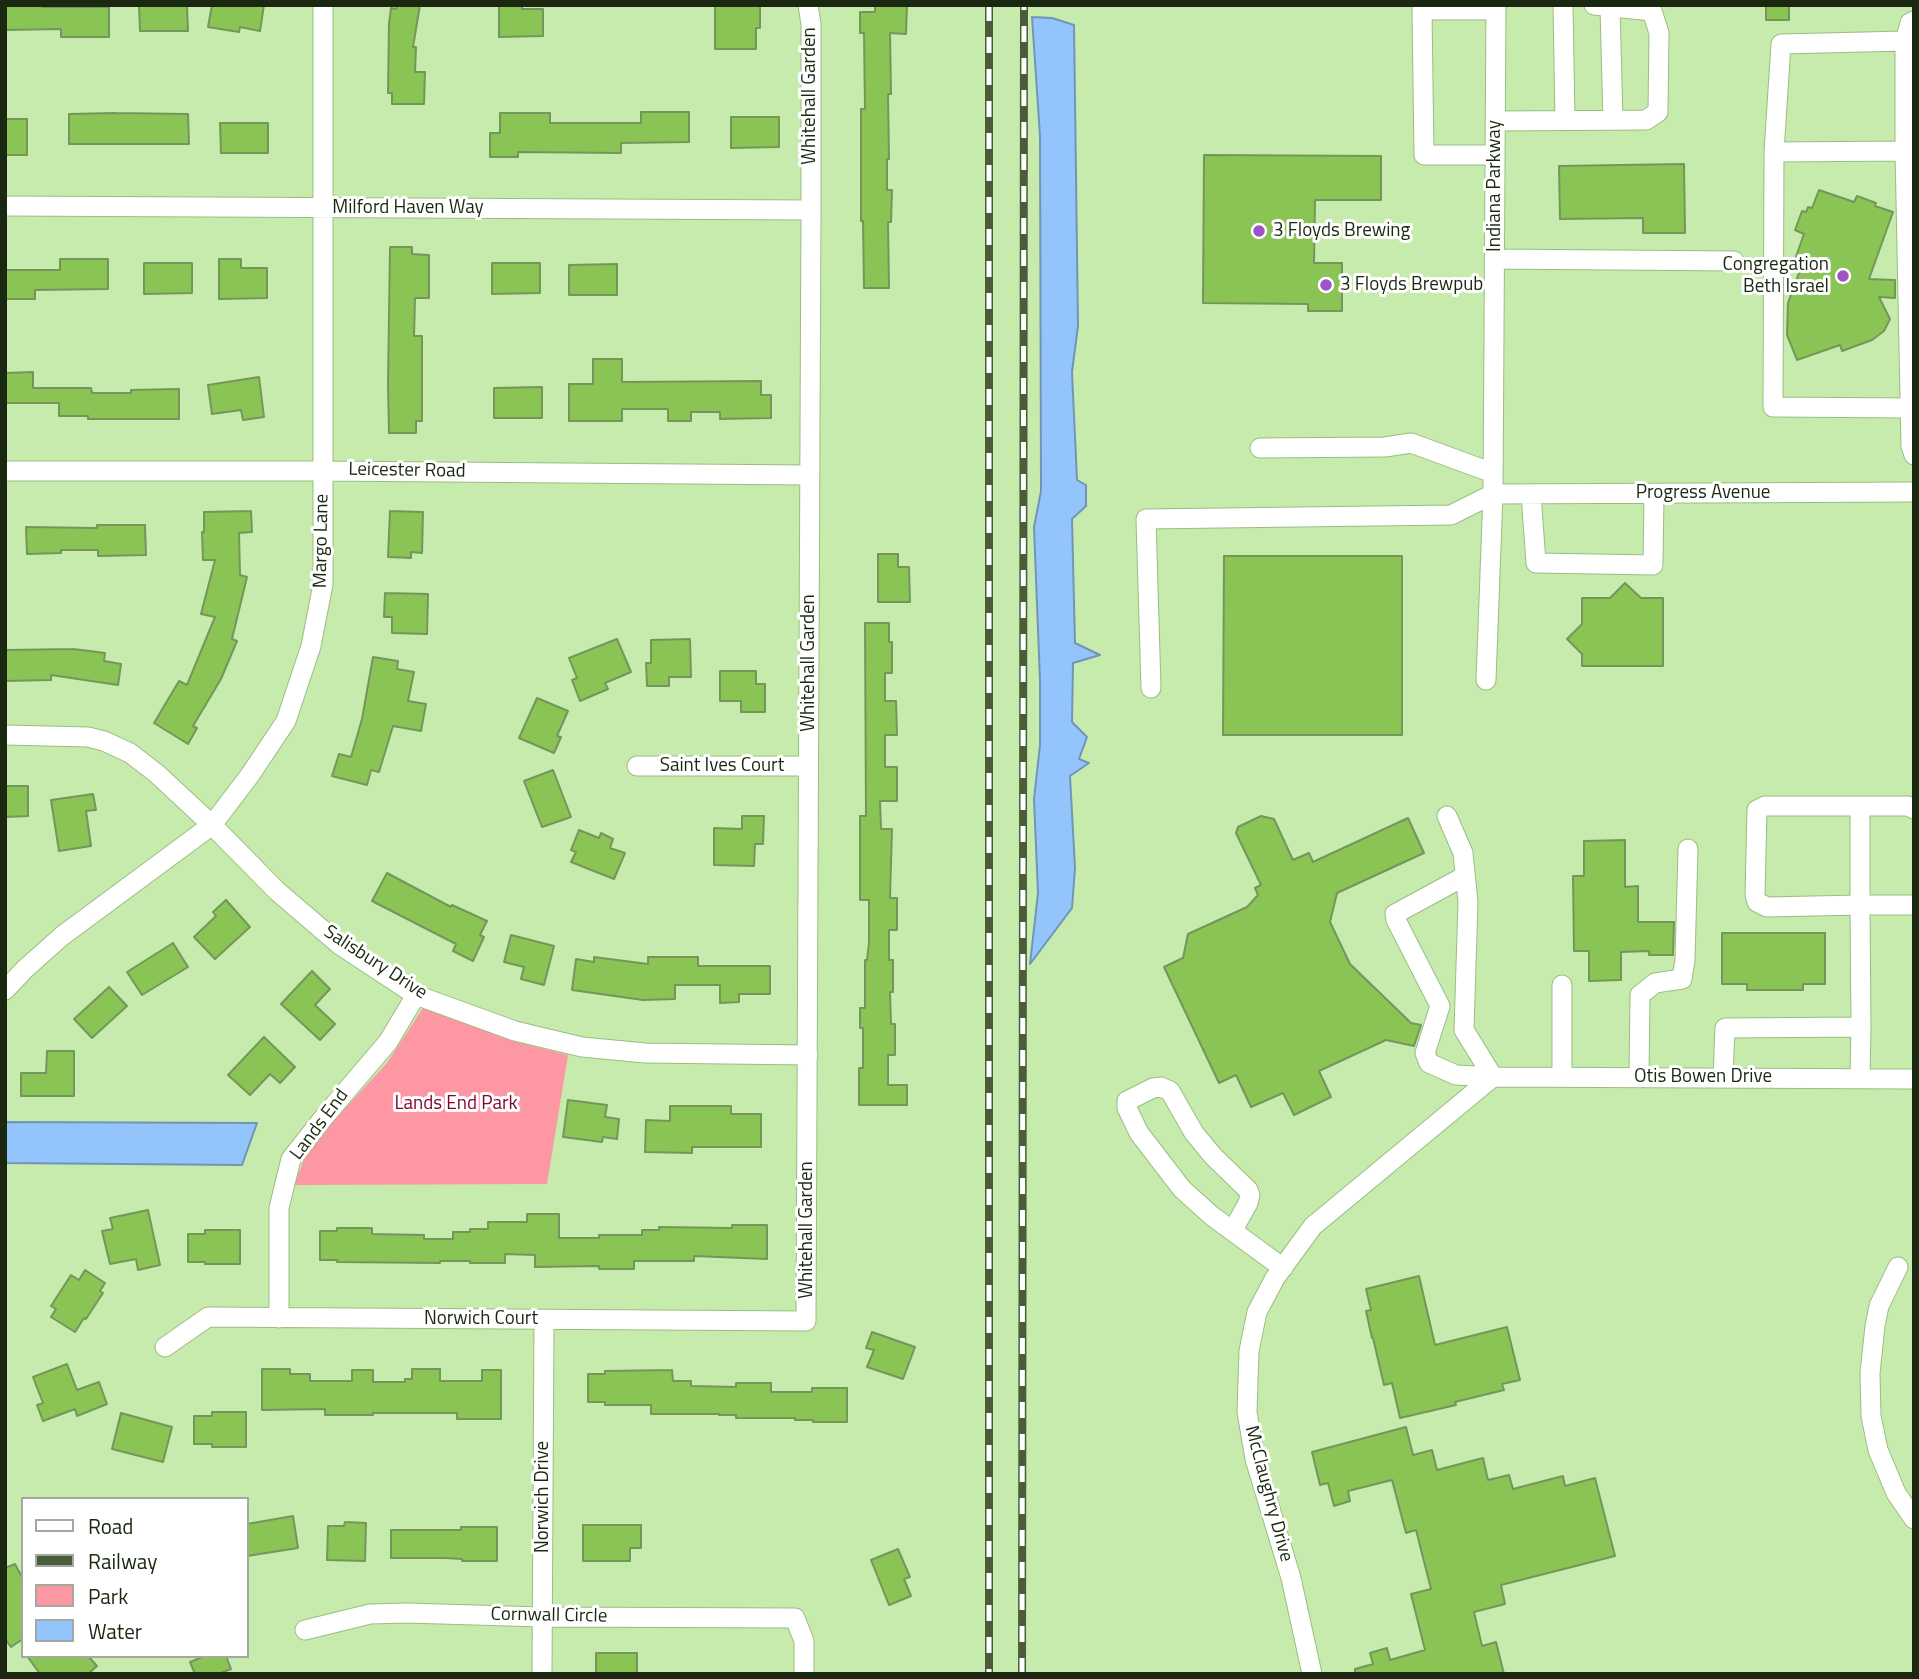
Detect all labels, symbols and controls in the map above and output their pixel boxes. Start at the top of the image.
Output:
street label: Whitehall Garden [799,27,821,165]
street label: Indiana Parkway [1484,120,1506,252]
street label: Milford Haven Way [332,197,484,219]
place label: 3 Floyds Brewing [1273,220,1410,242]
marker: 3 Floyds Brewing [1251,223,1267,239]
place label: Congregation Beth Israel [1723,254,1829,298]
marker: Congregation Beth Israel [1835,268,1851,284]
place label: 3 Floyds Brewpub [1340,274,1483,296]
marker: 3 Floyds Brewpub [1318,277,1334,293]
street label: Leicester Road [348,459,466,483]
street label: Progress Avenue [1636,482,1770,504]
street label: Margo Lane [310,494,334,588]
street label: Whitehall Garden [798,594,820,732]
street label: Saint Ives Court [660,755,784,777]
street label: Salisbury Drive [319,921,431,1005]
street label: Otis Bowen Drive [1634,1066,1772,1088]
street label: Lands End [286,1085,354,1165]
park label: Lands End Park [394,1093,518,1115]
street label: Whitehall Garden [796,1161,818,1299]
street label: Norwich Court [424,1308,538,1330]
street label: McClaughry Drive [1239,1423,1297,1565]
street label: Norwich Drive [532,1441,554,1553]
legend [21,1497,248,1658]
text: Road [88,1510,133,1542]
text: Railway [88,1545,157,1577]
text: Park [88,1580,128,1612]
street label: Cornwall Circle [490,1604,608,1628]
text: Water [88,1615,142,1647]

